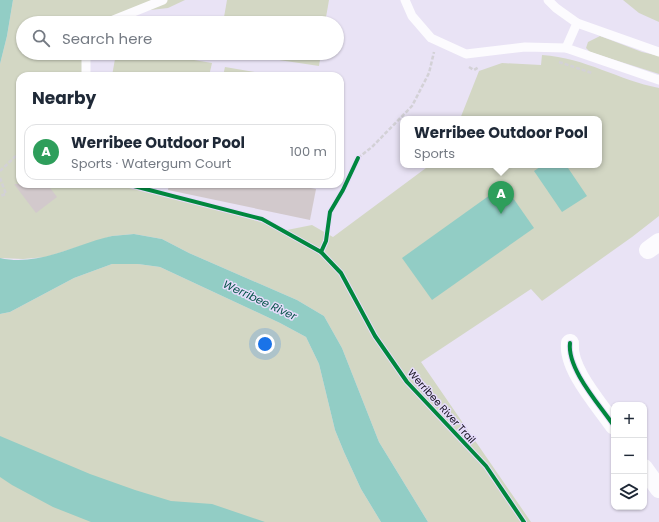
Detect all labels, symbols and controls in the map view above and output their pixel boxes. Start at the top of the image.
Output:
search box [16,16,344,60]
icon: search [30,27,52,49]
text: Search here [62,28,152,49]
text: Nearby [32,86,96,110]
popup [400,116,602,168]
text: Werribee Outdoor Pool [414,122,588,143]
text: Werribee Outdoor Pool [71,132,245,153]
text: A [41,142,51,161]
text: 100 m [290,142,327,161]
text: Sports [414,144,455,163]
text: Sports · Watergum Court [71,154,231,173]
pin: A [488,181,514,214]
water label: Werribee River [221,276,300,324]
your location [255,334,275,354]
street label: Werribee River Trail [404,366,479,447]
map controls [611,402,647,510]
button: + [611,402,647,438]
button: − [611,438,647,474]
button: layers [611,474,647,510]

